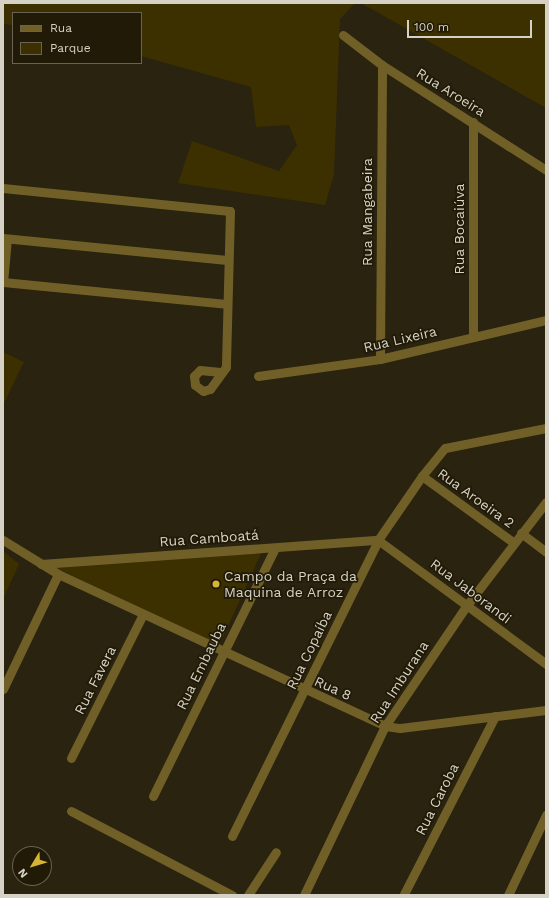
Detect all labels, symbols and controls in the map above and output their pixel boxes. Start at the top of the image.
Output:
legend [12,12,142,64]
scale bar [409,12,534,38]
text: 100 m [414,20,449,34]
text: Rua [50,21,72,35]
text: Parque [50,41,91,55]
street label: Rua Aroeira [413,64,489,120]
street label: Rua Mangabeira [359,158,375,266]
street label: Rua Bocaiúva [451,183,467,275]
street label: Rua Lixeira [362,322,438,356]
street label: Rua Aroeira 2 [434,464,518,532]
street label: Rua Camboatá [159,526,259,550]
street label: Rua Jaborandi [427,555,515,627]
place label: Campo da Praça da Maquina de Arroz [224,568,358,600]
marker: Campo da Praça da Maquina de Arroz [211,579,221,589]
street label: Rua Copaíba [283,608,335,692]
street label: Rua Embauba [173,620,229,712]
street label: Rua Imburana [366,637,432,727]
street label: Rua Favera [71,643,119,717]
street label: Rua 8 [312,672,354,704]
street label: Rua Caroba [412,760,462,838]
north arrow [12,846,52,886]
text: N [15,866,31,880]

